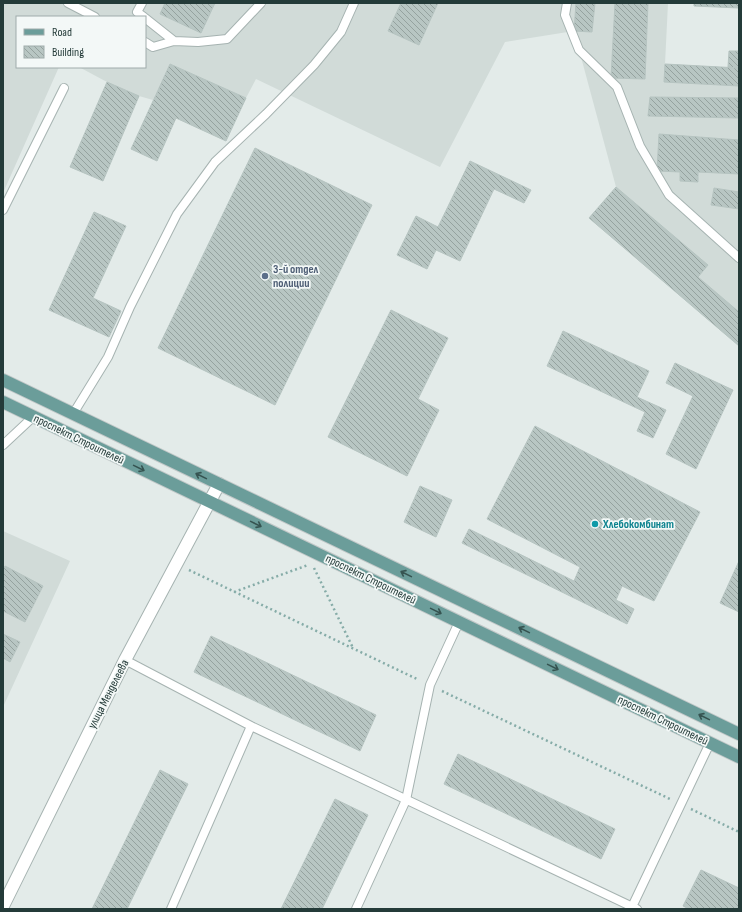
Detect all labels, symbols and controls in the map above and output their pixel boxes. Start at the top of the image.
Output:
legend [16,16,146,68]
text: Road [52,25,72,40]
text: Building [52,45,84,60]
place label: 3-й отдел полиции [273,262,319,291]
marker: 3-й отдел полиции [260,271,270,281]
street label: проспект Строителей [31,411,127,468]
one-way arrow [133,465,145,472]
one-way arrow [195,472,207,479]
place label: Хлебокомбинат [602,517,674,532]
marker: Хлебокомбинат [590,519,600,529]
one-way arrow [250,521,262,528]
street label: проспект Строителей [323,551,419,608]
one-way arrow [401,570,413,577]
one-way arrow [430,608,442,615]
one-way arrow [518,626,530,633]
street label: улица Менделеева [85,657,132,731]
one-way arrow [547,664,559,671]
street label: проспект Строителей [615,692,711,749]
one-way arrow [698,713,710,720]

